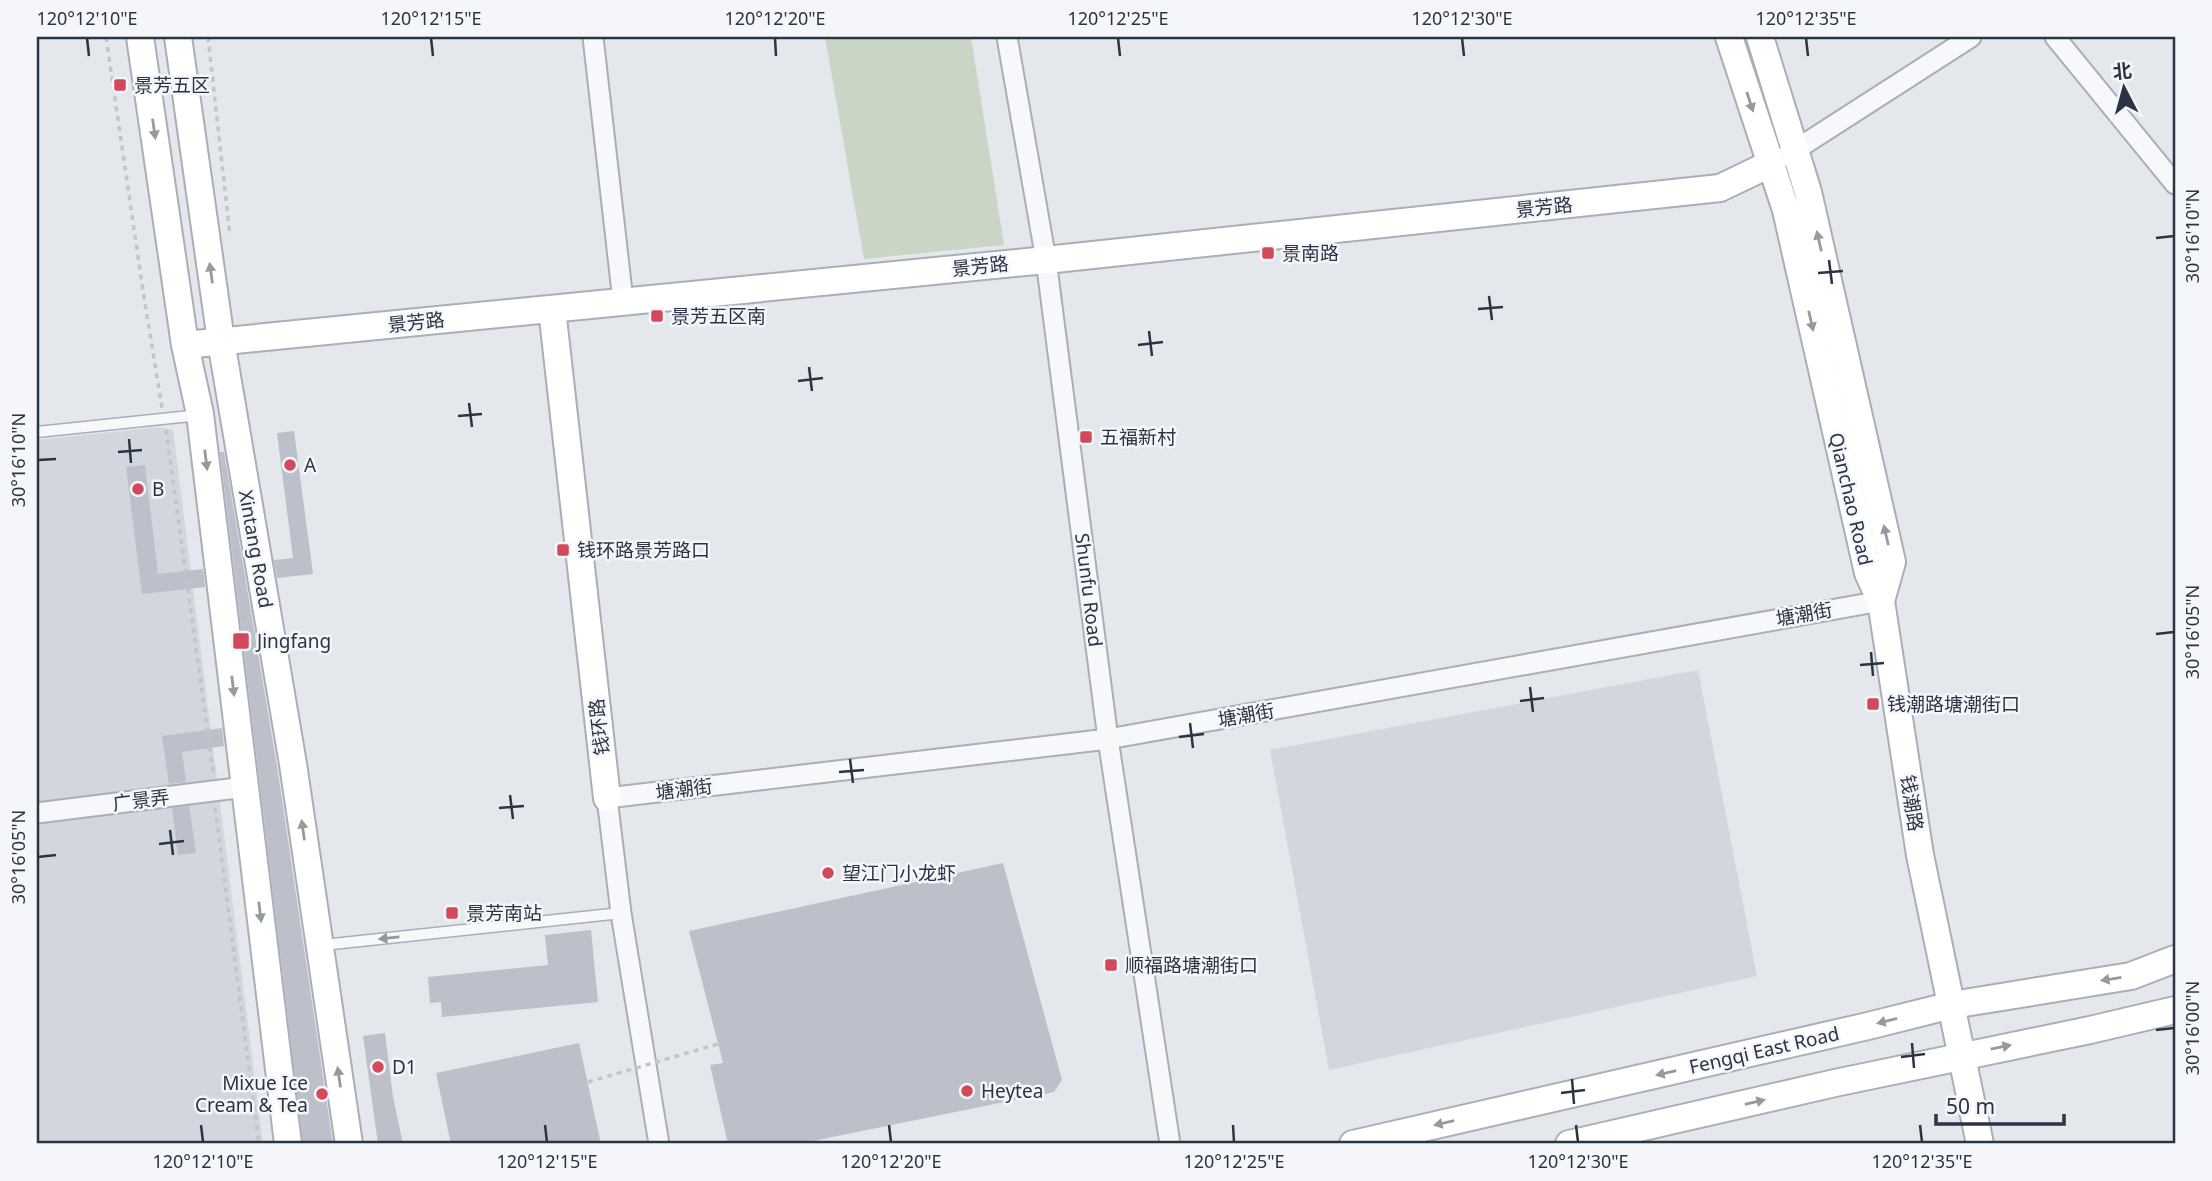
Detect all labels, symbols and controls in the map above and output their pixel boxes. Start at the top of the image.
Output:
text: 120°12'10"E [36,6,138,30]
text: 120°12'15"E [380,6,482,30]
text: 120°12'20"E [724,6,826,30]
text: 120°12'25"E [1067,6,1169,30]
text: 120°12'30"E [1411,6,1513,30]
text: 120°12'35"E [1755,6,1857,30]
north arrow [2090,52,2160,122]
text: 北 [2111,57,2133,85]
place label: 景芳五区 [134,72,210,98]
marker: 景芳五区 [112,77,128,93]
one-way arrow [1745,91,1756,112]
one-way arrow [148,118,159,140]
text: 30°16'10"N [2180,189,2204,283]
street label: 景芳路 [1514,191,1574,223]
one-way arrow [1813,230,1824,252]
place label: 景南路 [1282,240,1339,266]
marker: 景南路 [1260,245,1276,261]
street label: 景芳路 [950,250,1010,282]
one-way arrow [206,262,217,284]
place label: 景芳五区南 [671,303,766,329]
street label: 景芳路 [386,306,446,338]
marker: 景芳五区南 [649,308,665,324]
one-way arrow [1805,310,1816,332]
text: 30°16'10"N [6,413,30,507]
place label: 五福新村 [1100,424,1176,450]
marker: 五福新村 [1078,429,1094,445]
street label: Qianchao Road [1823,430,1879,568]
one-way arrow [200,449,211,471]
place label: A [304,452,317,478]
marker: A [282,457,298,473]
place label: B [152,476,164,502]
marker: B [130,481,146,497]
street label: Xintang Road [233,488,279,610]
one-way arrow [1880,524,1891,546]
street label: Shunfu Road [1069,532,1109,648]
place label: 钱环路景芳路口 [577,537,710,563]
marker: 钱环路景芳路口 [555,542,571,558]
text: 30°16'05"N [2180,585,2204,679]
street label: 塘潮街 [1774,596,1834,632]
place label: Jingfang [255,628,331,654]
marker: Jingfang [231,631,251,651]
one-way arrow [228,675,239,697]
place label: 钱潮路塘潮街口 [1887,691,2020,717]
marker: 钱潮路塘潮街口 [1865,696,1881,712]
street label: 钱环路 [583,697,615,757]
street label: 塘潮街 [1216,697,1276,733]
street label: 塘潮街 [654,773,714,805]
street label: 钱潮路 [1895,773,1929,833]
street label: 广景弄 [111,784,171,816]
text: 30°16'05"N [6,810,30,904]
one-way arrow [297,818,308,840]
place label: 望江门小龙虾 [842,860,956,886]
marker: 望江门小龙虾 [820,865,836,881]
place label: 景芳南站 [466,900,542,926]
one-way arrow [255,901,266,923]
marker: 景芳南站 [444,905,460,921]
one-way arrow [378,933,400,944]
place label: 顺福路塘潮街口 [1125,952,1258,978]
marker: 顺福路塘潮街口 [1103,957,1119,973]
one-way arrow [2099,974,2121,985]
text: 30°16'00"N [2180,981,2204,1075]
one-way arrow [1876,1016,1898,1027]
street label: Fengqi East Road [1686,1020,1842,1080]
one-way arrow [1990,1042,2012,1053]
place label: D1 [392,1054,417,1080]
marker: D1 [370,1059,386,1075]
one-way arrow [333,1066,344,1088]
one-way arrow [1654,1067,1676,1078]
place label: Mixue Ice Cream & Tea [195,1070,308,1118]
place label: Heytea [981,1078,1043,1104]
marker: Heytea [959,1083,975,1099]
scale bar [1936,1083,2063,1127]
marker: Mixue Ice Cream & Tea [314,1086,330,1102]
text: 50 m [1946,1092,1995,1120]
one-way arrow [1744,1096,1766,1107]
one-way arrow [1433,1118,1455,1129]
text: 120°12'10"E [152,1149,254,1173]
text: 120°12'15"E [496,1149,598,1173]
text: 120°12'20"E [840,1149,942,1173]
text: 120°12'25"E [1183,1149,1285,1173]
text: 120°12'30"E [1527,1149,1629,1173]
text: 120°12'35"E [1871,1149,1973,1173]

